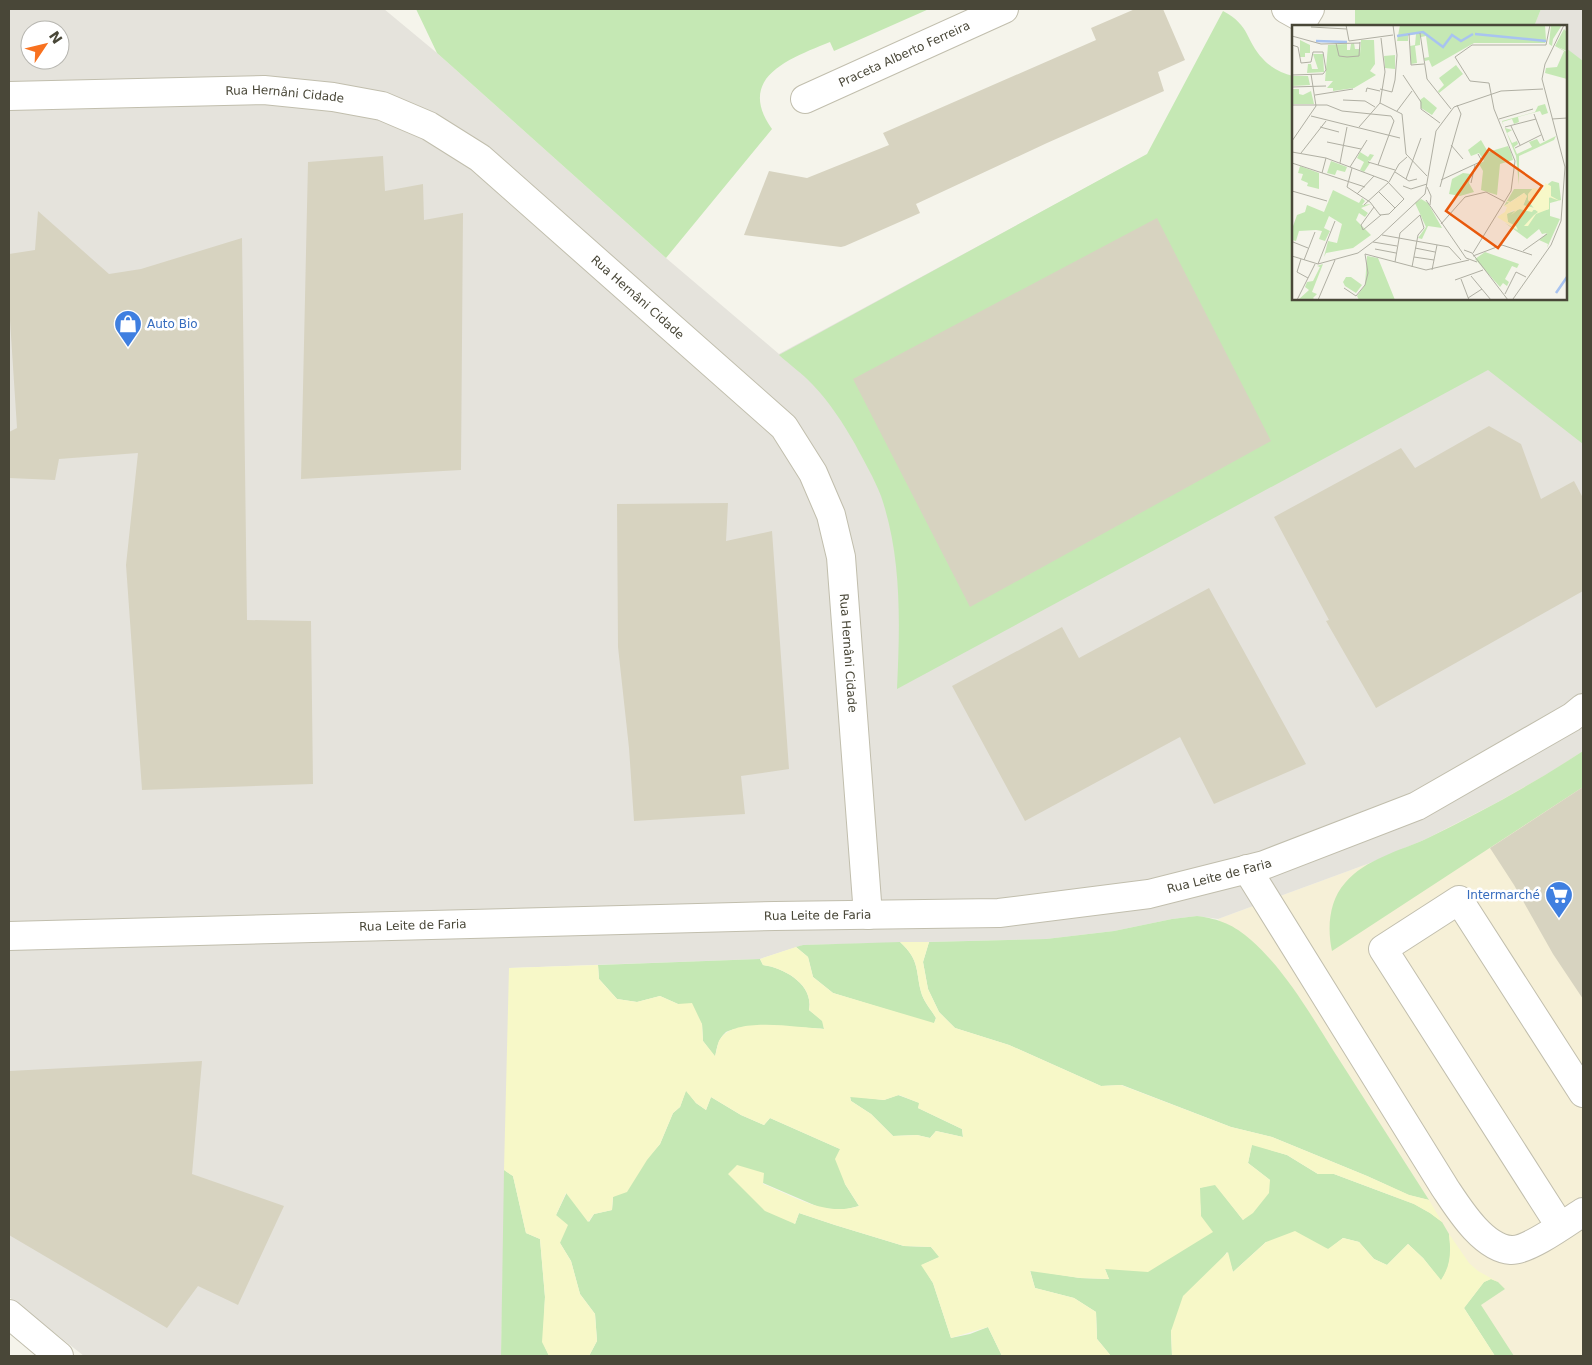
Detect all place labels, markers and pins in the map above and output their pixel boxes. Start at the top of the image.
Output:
shop icon: Auto Bio [113,309,143,348]
place label: Auto Bio [147,317,198,331]
supermarket icon: Intermarché [1544,880,1574,919]
place label: Intermarché [1467,888,1540,902]

